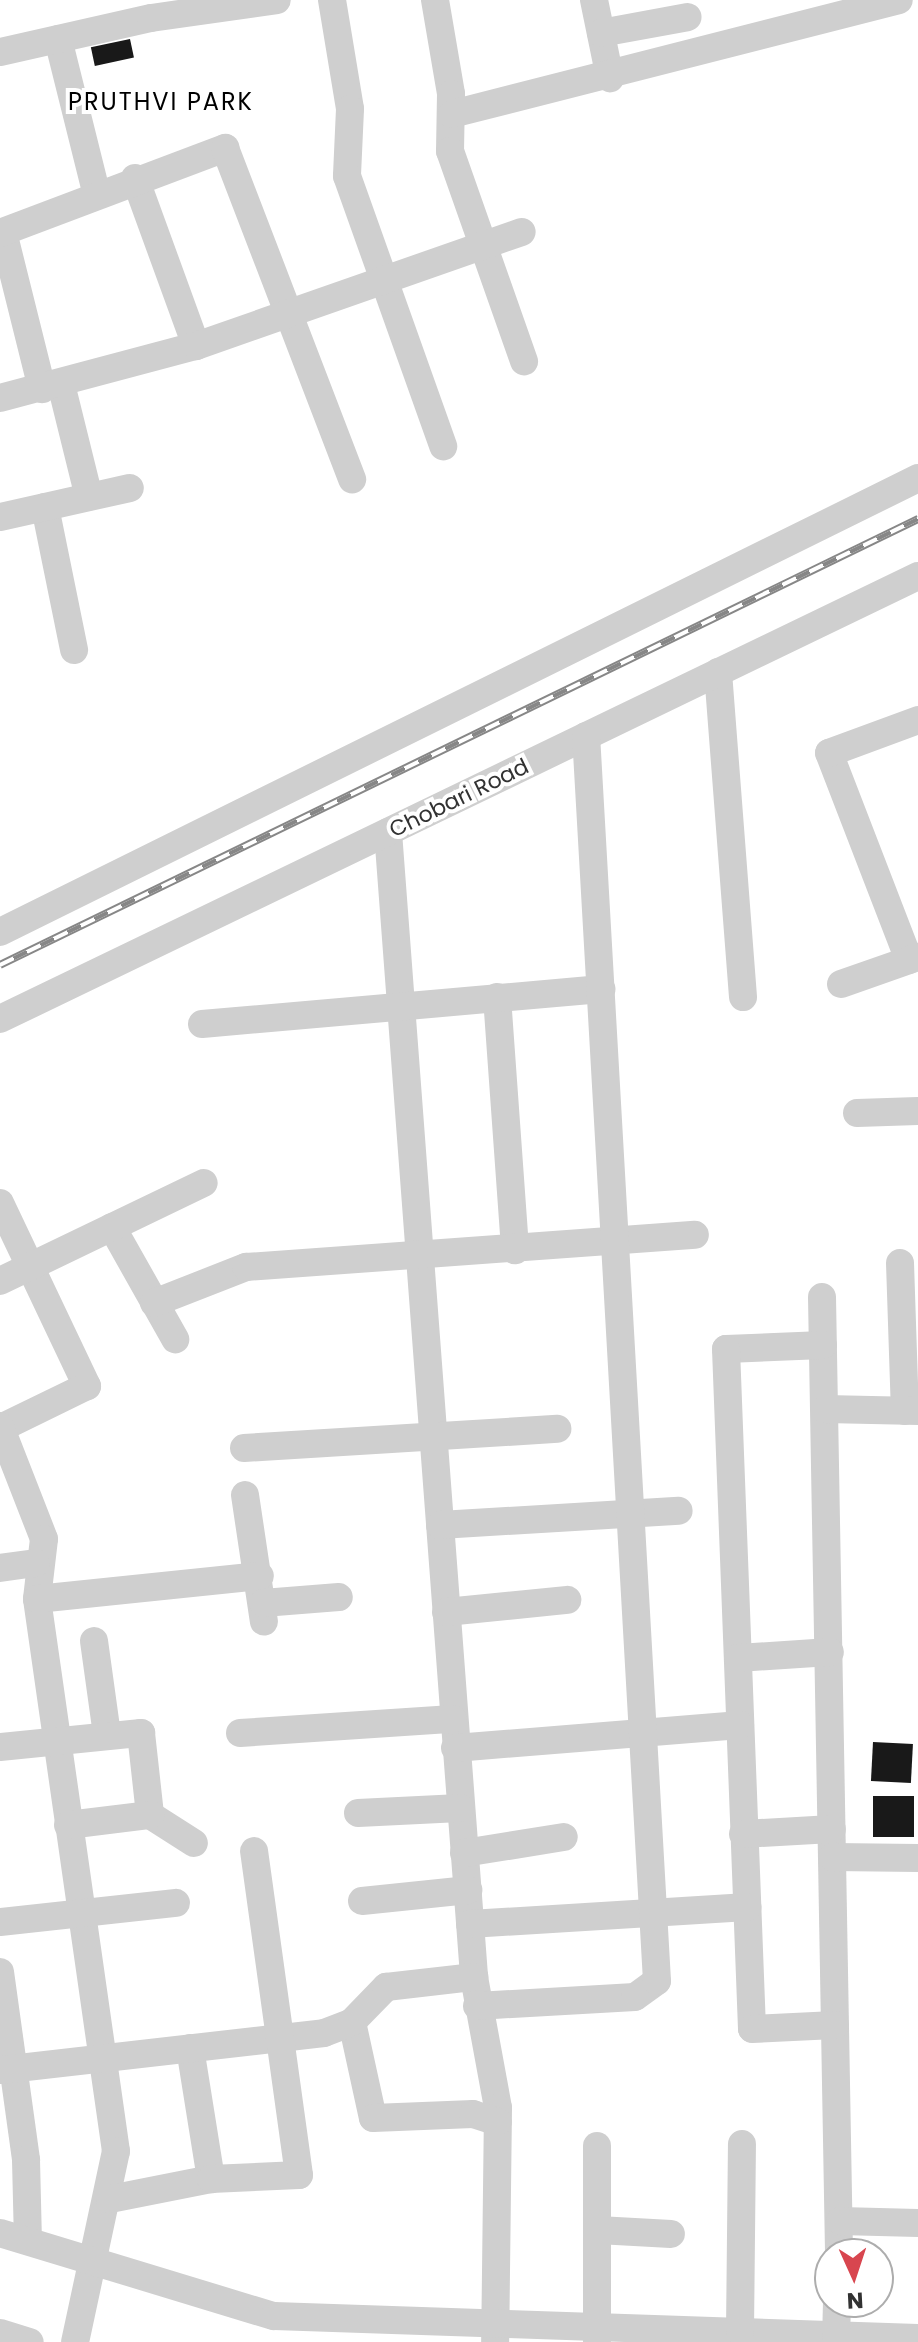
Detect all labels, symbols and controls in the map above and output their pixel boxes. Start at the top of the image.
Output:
district label: PRUTHVI PARK [68,88,254,116]
street label: Chobari Road [385,753,533,843]
north arrow [814,2238,894,2318]
text: N [846,2285,864,2316]

